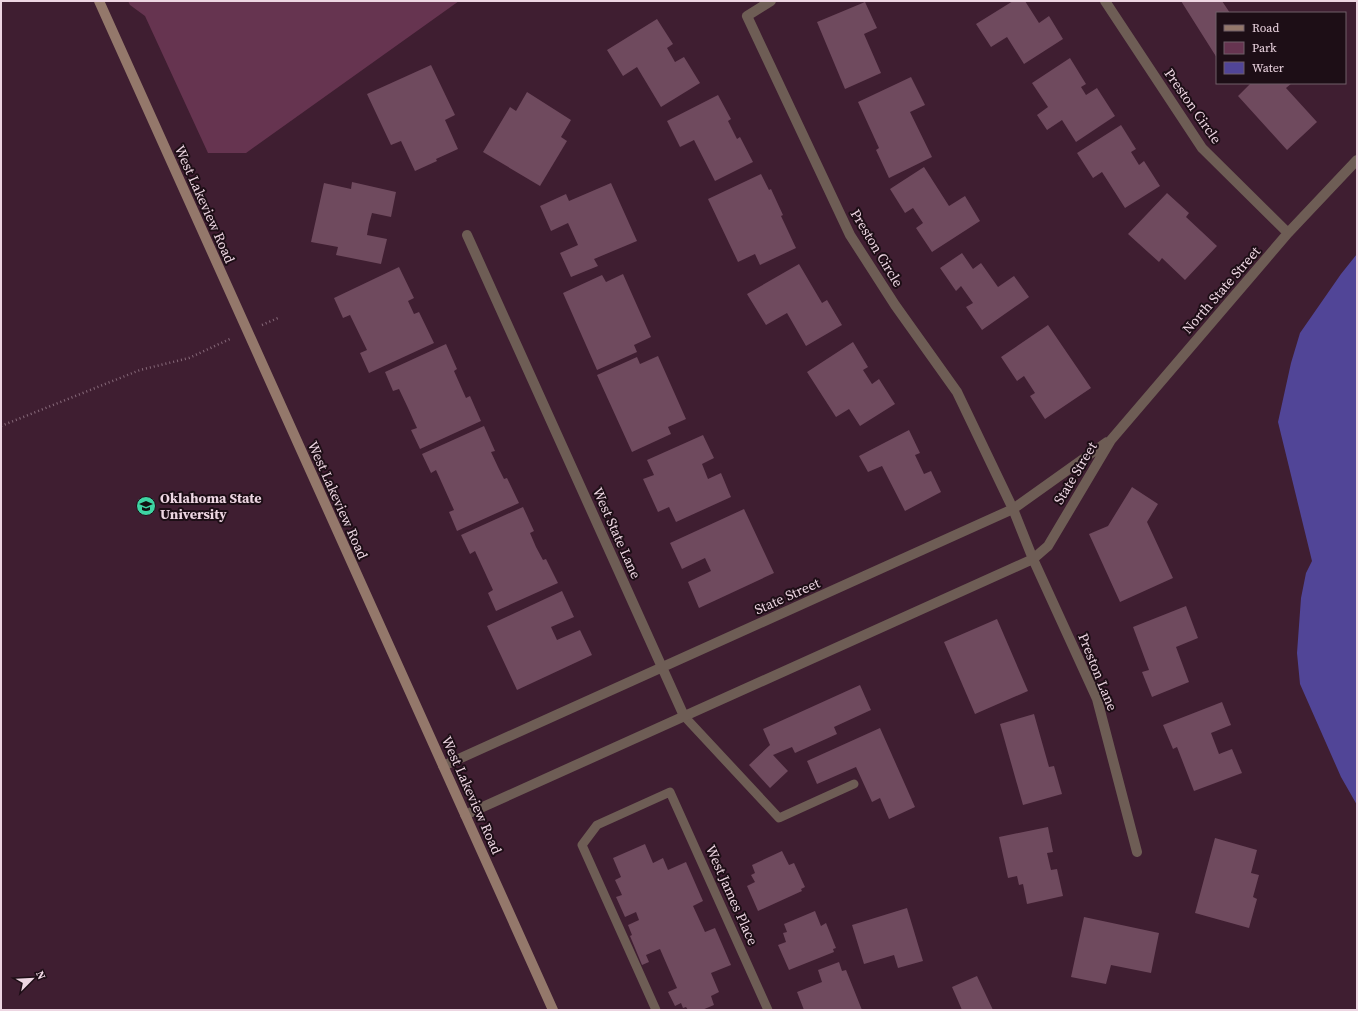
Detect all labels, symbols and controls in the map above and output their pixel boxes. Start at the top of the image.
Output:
legend [1216,12,1346,84]
text: Road [1252,20,1279,36]
text: Park [1252,40,1277,56]
text: Water [1252,60,1284,76]
street label: Preston Circle [1160,64,1226,148]
street label: West Lakeview Road [170,142,240,266]
street label: Preston Circle [846,205,908,291]
street label: North State Street [1177,242,1265,338]
street label: West Lakeview Road [303,438,373,562]
street label: State Street [1048,438,1102,508]
street label: West State Lane [588,484,646,582]
place label: Oklahoma State University [160,488,262,524]
school or university icon: Oklahoma State University [135,495,157,517]
street label: State Street [751,572,823,619]
street label: Preston Lane [1073,630,1123,714]
street label: West Lakeview Road [437,733,507,857]
street label: West James Place [701,842,763,948]
north arrow [12,959,52,999]
text: N [32,968,49,982]

